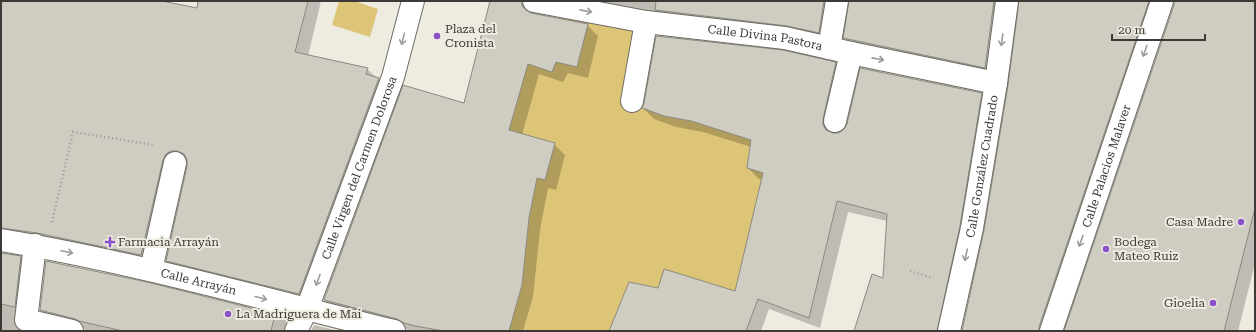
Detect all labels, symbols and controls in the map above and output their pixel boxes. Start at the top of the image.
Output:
one-way arrow [579,7,592,15]
scale bar [1112,16,1205,42]
place label: Plaza del Cronista [445,22,496,50]
street label: Calle Divina Pastora [707,22,824,53]
text: 20 m [1118,23,1145,37]
marker: Plaza del Cronista [432,31,442,41]
one-way arrow [399,32,406,45]
one-way arrow [998,33,1006,46]
one-way arrow [1141,45,1149,57]
one-way arrow [871,55,884,63]
street label: Calle Virgen del Carmen Dolorosa [319,74,400,262]
street label: Calle González Cuadrado [963,94,1001,239]
street label: Calle Palacios Malaver [1079,103,1134,229]
place label: Casa Madre [1166,215,1233,229]
marker: Casa Madre [1236,217,1246,227]
one-way arrow [1077,234,1085,246]
place label: Farmacia Arrayán [118,235,219,249]
place label: Bodega Mateo Ruiz [1114,235,1179,263]
marker: Farmacia Arrayán [105,237,115,247]
marker: Bodega Mateo Ruiz [1101,244,1111,254]
one-way arrow [962,248,970,261]
one-way arrow [60,249,73,257]
street label: Calle Arrayán [159,266,238,298]
one-way arrow [313,273,321,285]
one-way arrow [255,295,268,302]
place label: Gioelia [1164,296,1205,310]
marker: Gioelia [1208,298,1218,308]
place label: La Madriguera de Mai [236,307,362,321]
marker: La Madriguera de Mai [223,309,233,319]

